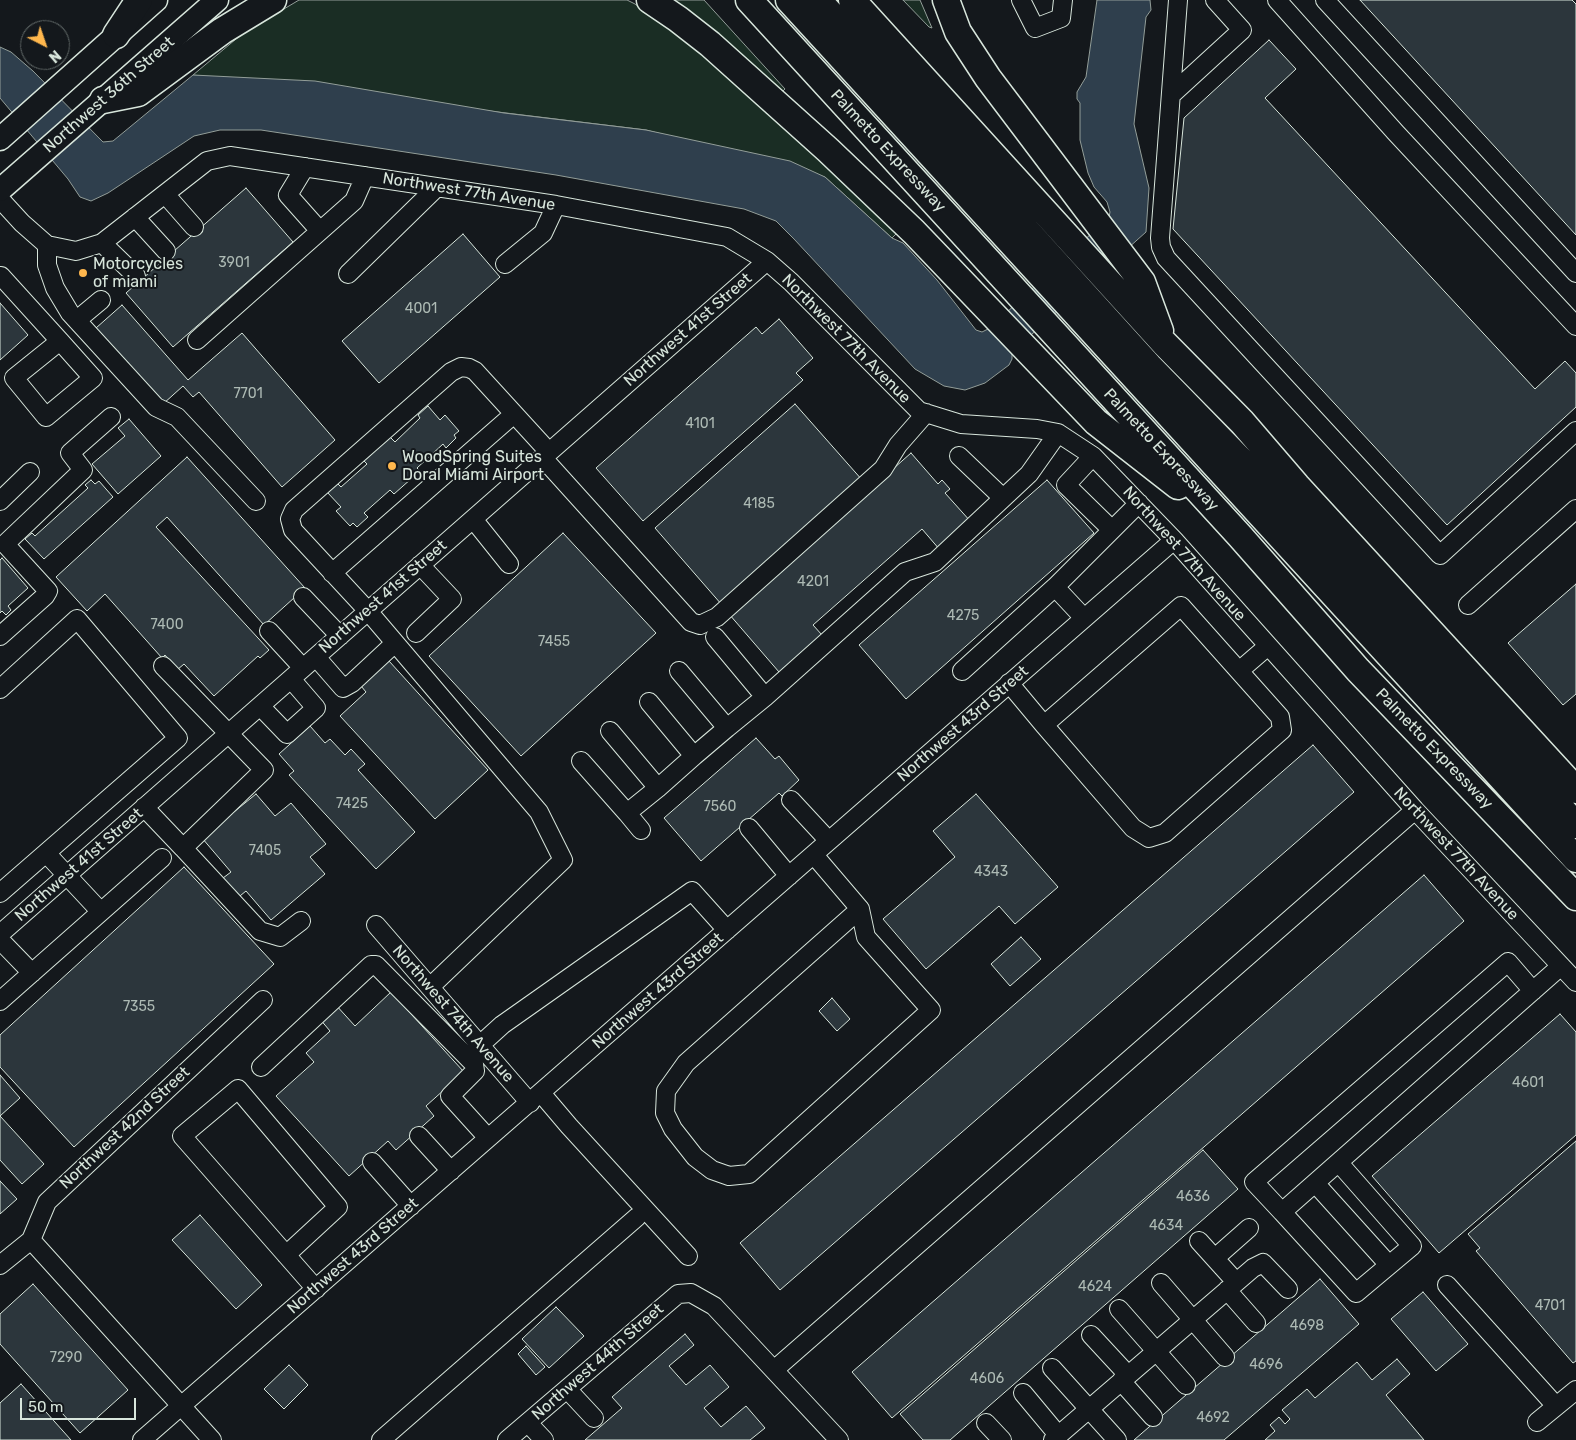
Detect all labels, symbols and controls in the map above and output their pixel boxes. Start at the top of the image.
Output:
north arrow [20,20,70,70]
street label: Northwest 36th Street [39,33,179,157]
street label: Palmetto Expressway [826,86,950,216]
street label: Northwest 77th Avenue [381,169,557,215]
place label: Motorcycles of miami [93,254,183,292]
house number: 3901 [218,255,250,271]
marker: Motorcycles of miami [77,267,89,279]
street label: Northwest 41st Street [620,269,756,391]
street label: Northwest 77th Avenue [778,271,914,407]
house number: 4001 [405,301,437,317]
street label: Palmetto Expressway [1099,385,1223,515]
house number: 7701 [233,386,263,402]
house number: 4101 [685,416,715,432]
place label: WoodSpring Suites Doral Miami Airport [402,447,544,485]
marker: WoodSpring Suites Doral Miami Airport [386,460,398,472]
street label: Northwest 77th Avenue [1118,483,1250,625]
house number: 4185 [743,496,775,512]
street label: Northwest 41st Street [315,536,451,658]
house number: 4201 [797,574,829,590]
house number: 4275 [947,608,979,624]
house number: 7400 [150,617,184,633]
house number: 7455 [538,634,570,650]
street label: Northwest 43rd Street [894,662,1032,786]
street label: Palmetto Expressway [1371,685,1497,813]
street label: Northwest 77th Avenue [1389,784,1523,924]
house number: 7425 [336,796,368,812]
house number: 7560 [704,799,736,815]
street label: Northwest 41st Street [11,804,147,926]
house number: 7405 [249,843,281,859]
house number: 4343 [974,864,1008,880]
street label: Northwest 43rd Street [589,929,727,1053]
street label: Northwest 74th Avenue [388,941,518,1087]
house number: 7355 [123,999,155,1015]
street label: Northwest 42nd Street [56,1063,194,1193]
house number: 4601 [1512,1075,1544,1091]
house number: 4636 [1176,1189,1210,1205]
street label: Northwest 43rd Street [284,1194,422,1318]
house number: 4634 [1149,1218,1183,1234]
house number: 4624 [1078,1279,1112,1295]
house number: 4701 [1535,1298,1565,1314]
street label: Northwest 44th Street [528,1300,668,1424]
house number: 4698 [1290,1318,1324,1334]
house number: 7290 [50,1350,82,1366]
house number: 4696 [1249,1357,1283,1373]
house number: 4606 [970,1371,1004,1387]
scale bar [22,1388,139,1420]
text: 50 m [28,1398,63,1416]
house number: 4692 [1196,1410,1230,1426]

